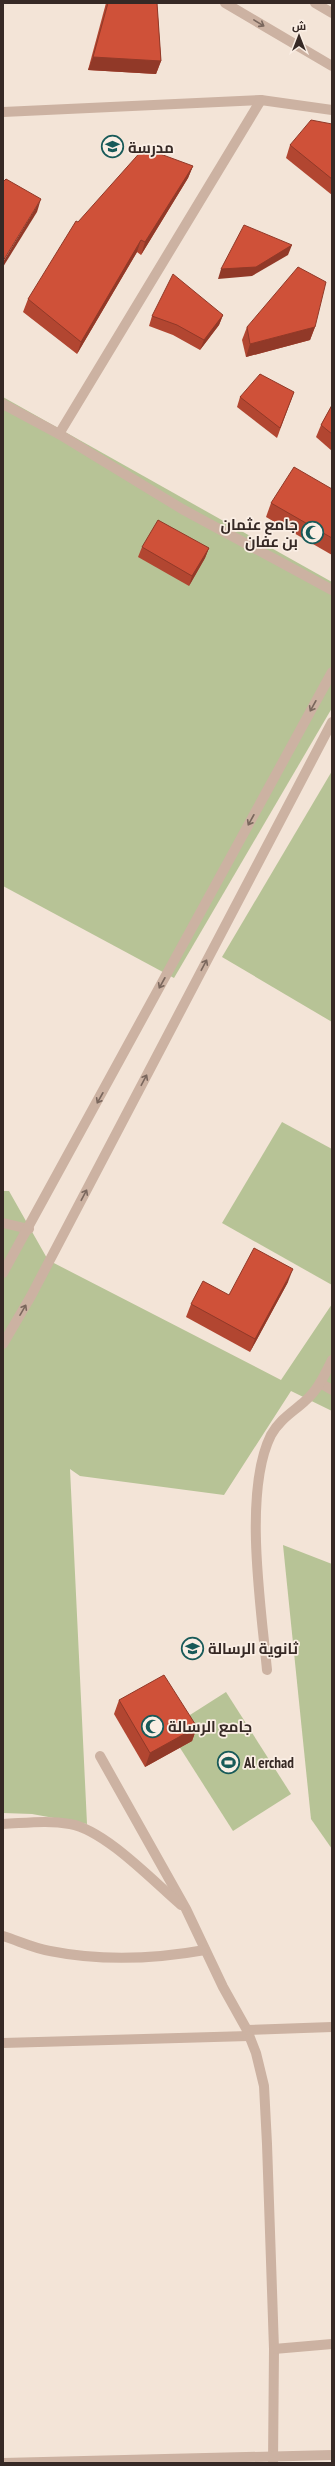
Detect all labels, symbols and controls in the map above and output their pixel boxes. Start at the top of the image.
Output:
north arrow [279,16,319,56]
one-way arrow [253,19,265,27]
text: ش [292,19,306,33]
school or university icon: مدرسة [99,134,125,160]
place label: مدرسة [128,138,174,157]
place label: جامع عثمان بن عفان [220,515,298,551]
mosque icon: جامع عثمان بن عفان [300,520,326,546]
one-way arrow [309,700,317,712]
one-way arrow [247,814,255,826]
one-way arrow [201,959,209,971]
one-way arrow [158,977,166,989]
one-way arrow [141,1074,148,1086]
one-way arrow [96,1092,104,1104]
one-way arrow [80,1189,88,1201]
one-way arrow [19,1304,27,1316]
school or university icon: ثانوية الرسالة [179,1635,205,1661]
place label: ثانوية الرسالة [208,1639,298,1658]
mosque icon: جامع الرسالة [140,1713,166,1739]
place label: جامع الرسالة [168,1717,252,1737]
sports icon: Al erchad [216,1749,242,1775]
place label: Al erchad [243,1753,294,1772]

